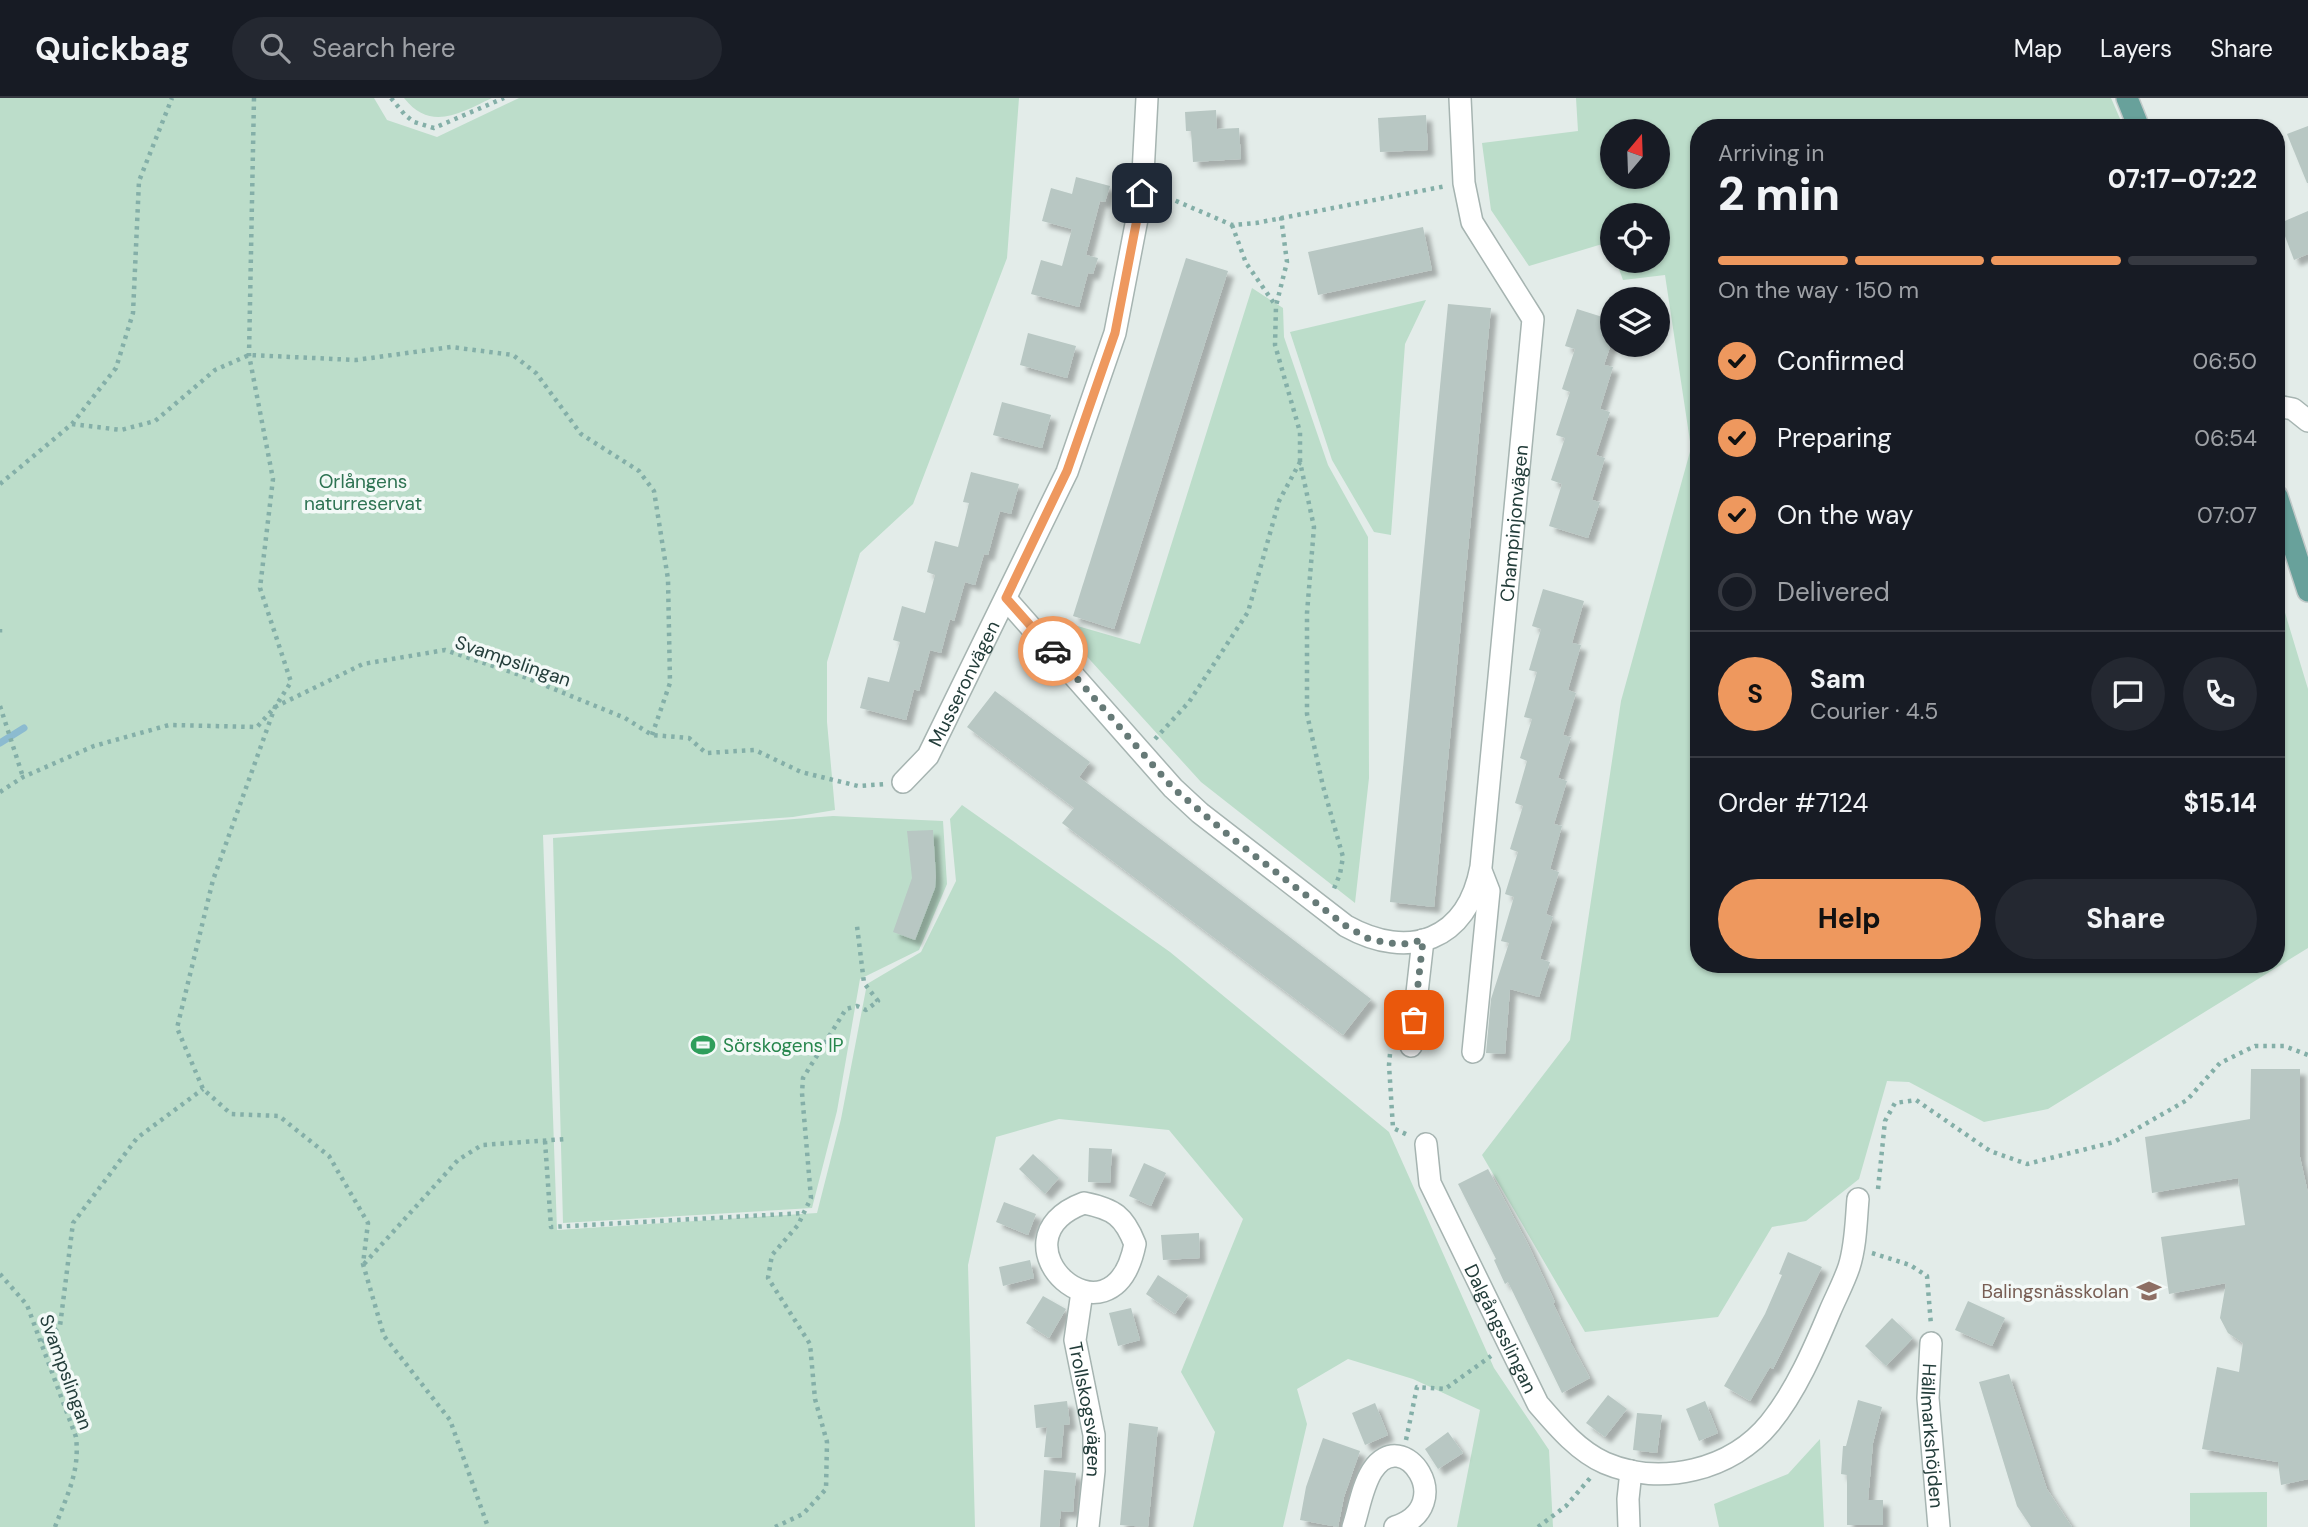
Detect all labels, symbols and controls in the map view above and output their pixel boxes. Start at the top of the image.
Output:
search box [232,17,722,80]
text: Quickbag [35,27,190,70]
icon: search [256,29,294,67]
text: Search here [312,31,455,65]
text: Map [2014,33,2062,64]
text: Layers [2100,33,2172,64]
text: Share [2210,33,2273,64]
north arrow [1600,119,1670,189]
map controls [1600,119,1670,357]
text: Arriving in [1718,138,1824,168]
text: 07:17–07:22 [2108,162,2257,196]
pin [1112,163,1172,223]
text: 2 min [1718,164,1840,224]
icon: home [1123,174,1161,212]
button: locate [1600,203,1670,273]
text: On the way · 150 m [1718,275,1919,305]
button: layers [1600,287,1670,357]
icon: check [1718,342,1756,380]
text: Confirmed [1777,344,1904,378]
text: 06:50 [2192,346,2257,376]
icon: check [1718,419,1756,457]
text: Preparing [1777,421,1892,455]
text: 06:54 [2194,423,2257,453]
street label: Champinjonvägen [1494,444,1534,603]
park label: Orlångens naturreservat [304,469,422,516]
icon: check [1718,496,1756,534]
text: On the way [1777,498,1913,532]
text: 07:07 [2197,500,2257,530]
text: Delivered [1777,575,1890,609]
street label: Musseronvägen [922,616,1005,750]
courier [1018,616,1088,686]
street label: Svampslingan [452,630,574,692]
icon: car [1034,632,1072,670]
button: chat [2091,657,2165,731]
button: phone [2183,657,2257,731]
text: Sam [1810,662,1865,696]
text: S [1747,677,1763,711]
text: Courier · 4.5 [1810,696,1938,726]
text: Order #7124 [1718,786,1868,820]
text: $15.14 [2184,786,2257,820]
button: Help [1718,879,1981,959]
button: Share [1995,879,2257,959]
pin [1384,990,1444,1050]
icon: bag [1395,1001,1433,1039]
sports icon: Sörskogens IP [689,1031,717,1059]
place label: Sörskogens IP [723,1033,844,1058]
street label: Dalgångsslingan [1459,1260,1543,1397]
school or university icon: Balingsnässkolan [2135,1277,2163,1305]
place label: Balingsnässkolan [1981,1279,2129,1304]
street label: Svampslingan [34,1311,98,1433]
street label: Trollskogsvägen [1063,1340,1107,1478]
street label: Hällmarkshöjden [1915,1363,1950,1509]

